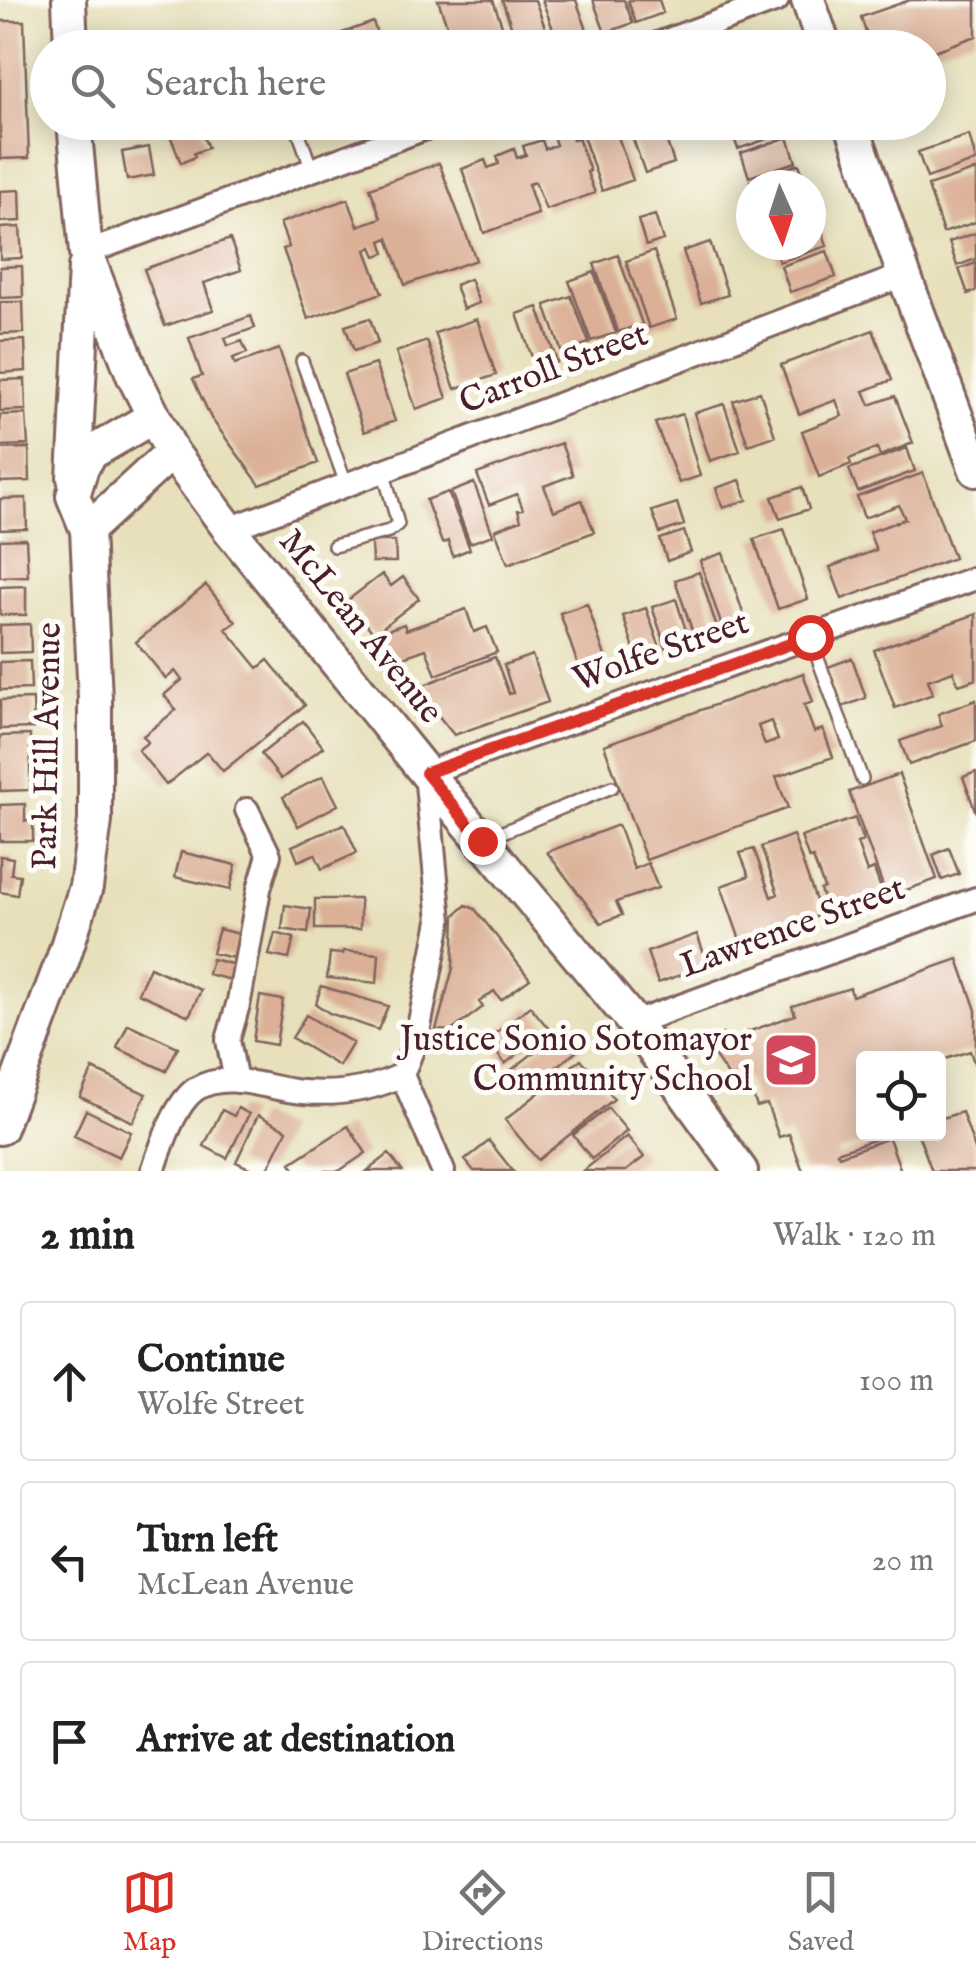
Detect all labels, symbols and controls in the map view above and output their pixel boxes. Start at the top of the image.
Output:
search box [30,30,946,140]
icon: search [65,58,120,113]
text: Search here [145,61,326,109]
north arrow [736,170,826,260]
street label: Carroll Street [453,312,655,426]
street label: McLean Avenue [268,521,452,733]
street label: Wolfe Street [567,601,755,703]
route start [788,615,834,661]
street label: Park Hill Avenue [23,622,73,870]
route end [460,819,506,865]
street label: Lawrence Street [675,867,911,989]
place label: Justice Sonio Sotomayor Community School [396,1018,752,1103]
school or university icon: Justice Sonio Sotomayor Community School [761,1030,821,1090]
map controls [856,1051,946,1141]
button: locate [856,1051,946,1141]
text: 2 min [40,1210,135,1263]
text: Walk · 120 m [772,1216,936,1257]
text: Continue [137,1337,285,1385]
icon: ahead [42,1354,97,1409]
text: 100 m [859,1361,934,1402]
text: Wolfe Street [137,1385,304,1426]
text: Turn left [137,1517,278,1565]
icon: left [42,1534,97,1589]
text: 20 m [872,1541,934,1582]
text: McLean Avenue [137,1565,354,1606]
icon: arrive [42,1714,97,1769]
text: Arrive at destination [137,1717,455,1765]
tab: Map [122,1865,177,1960]
tab: Directions [421,1865,543,1960]
tab: Saved [788,1865,854,1960]

